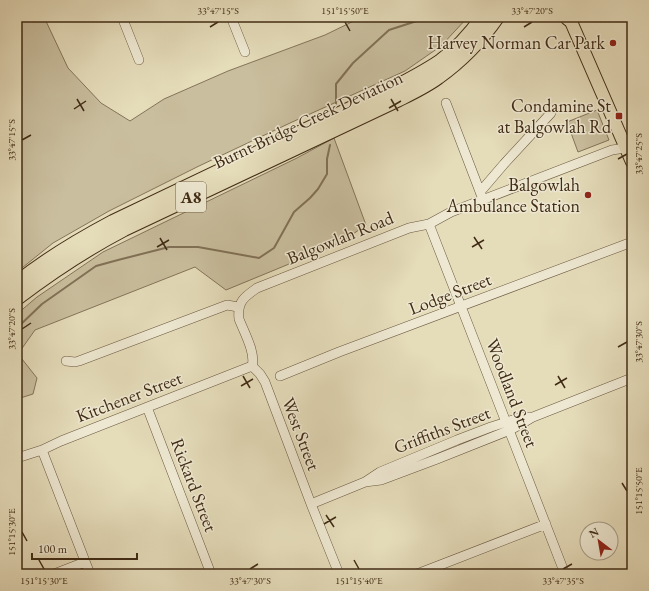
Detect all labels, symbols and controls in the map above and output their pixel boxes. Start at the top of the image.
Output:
text: 33°47'15"S [197,4,239,17]
text: 151°15'50"E [321,4,369,17]
text: 33°47'20"S [511,4,553,17]
place label: Harvey Norman Car Park [428,31,606,54]
marker: Harvey Norman Car Park [608,38,618,48]
street label: Burnt Bridge Creek Deviation [209,65,407,174]
place label: Condamine St at Balgowlah Rd [497,94,612,138]
marker: Condamine St at Balgowlah Rd [614,111,624,121]
text: 33°47'15"S [5,119,18,161]
text: 33°47'25"S [632,133,645,175]
place label: Balgowlah Ambulance Station [446,173,580,217]
road number: A8 [176,182,206,212]
marker: Balgowlah Ambulance Station [583,190,593,200]
street label: Balgowlah Road [283,205,397,269]
street label: Lodge Street [405,267,495,320]
text: 33°47'20"S [5,308,18,350]
text: 33°47'30"S [632,321,645,363]
street label: Woodland Street [481,335,544,451]
street label: Kitchener Street [73,366,185,427]
street label: West Street [277,394,326,474]
street label: Griffiths Street [390,401,494,458]
street label: Rickard Street [166,435,223,535]
text: 151°15'50"E [632,467,645,515]
text: 151°15'30"E [5,508,18,556]
north arrow [579,521,619,561]
text: N [586,524,601,541]
scale bar [32,535,137,561]
text: 100 m [38,541,68,557]
text: 151°15'30"E [20,574,68,587]
text: 33°47'30"S [229,574,271,587]
text: 151°15'40"E [335,574,383,587]
text: 33°47'35"S [542,574,584,587]

